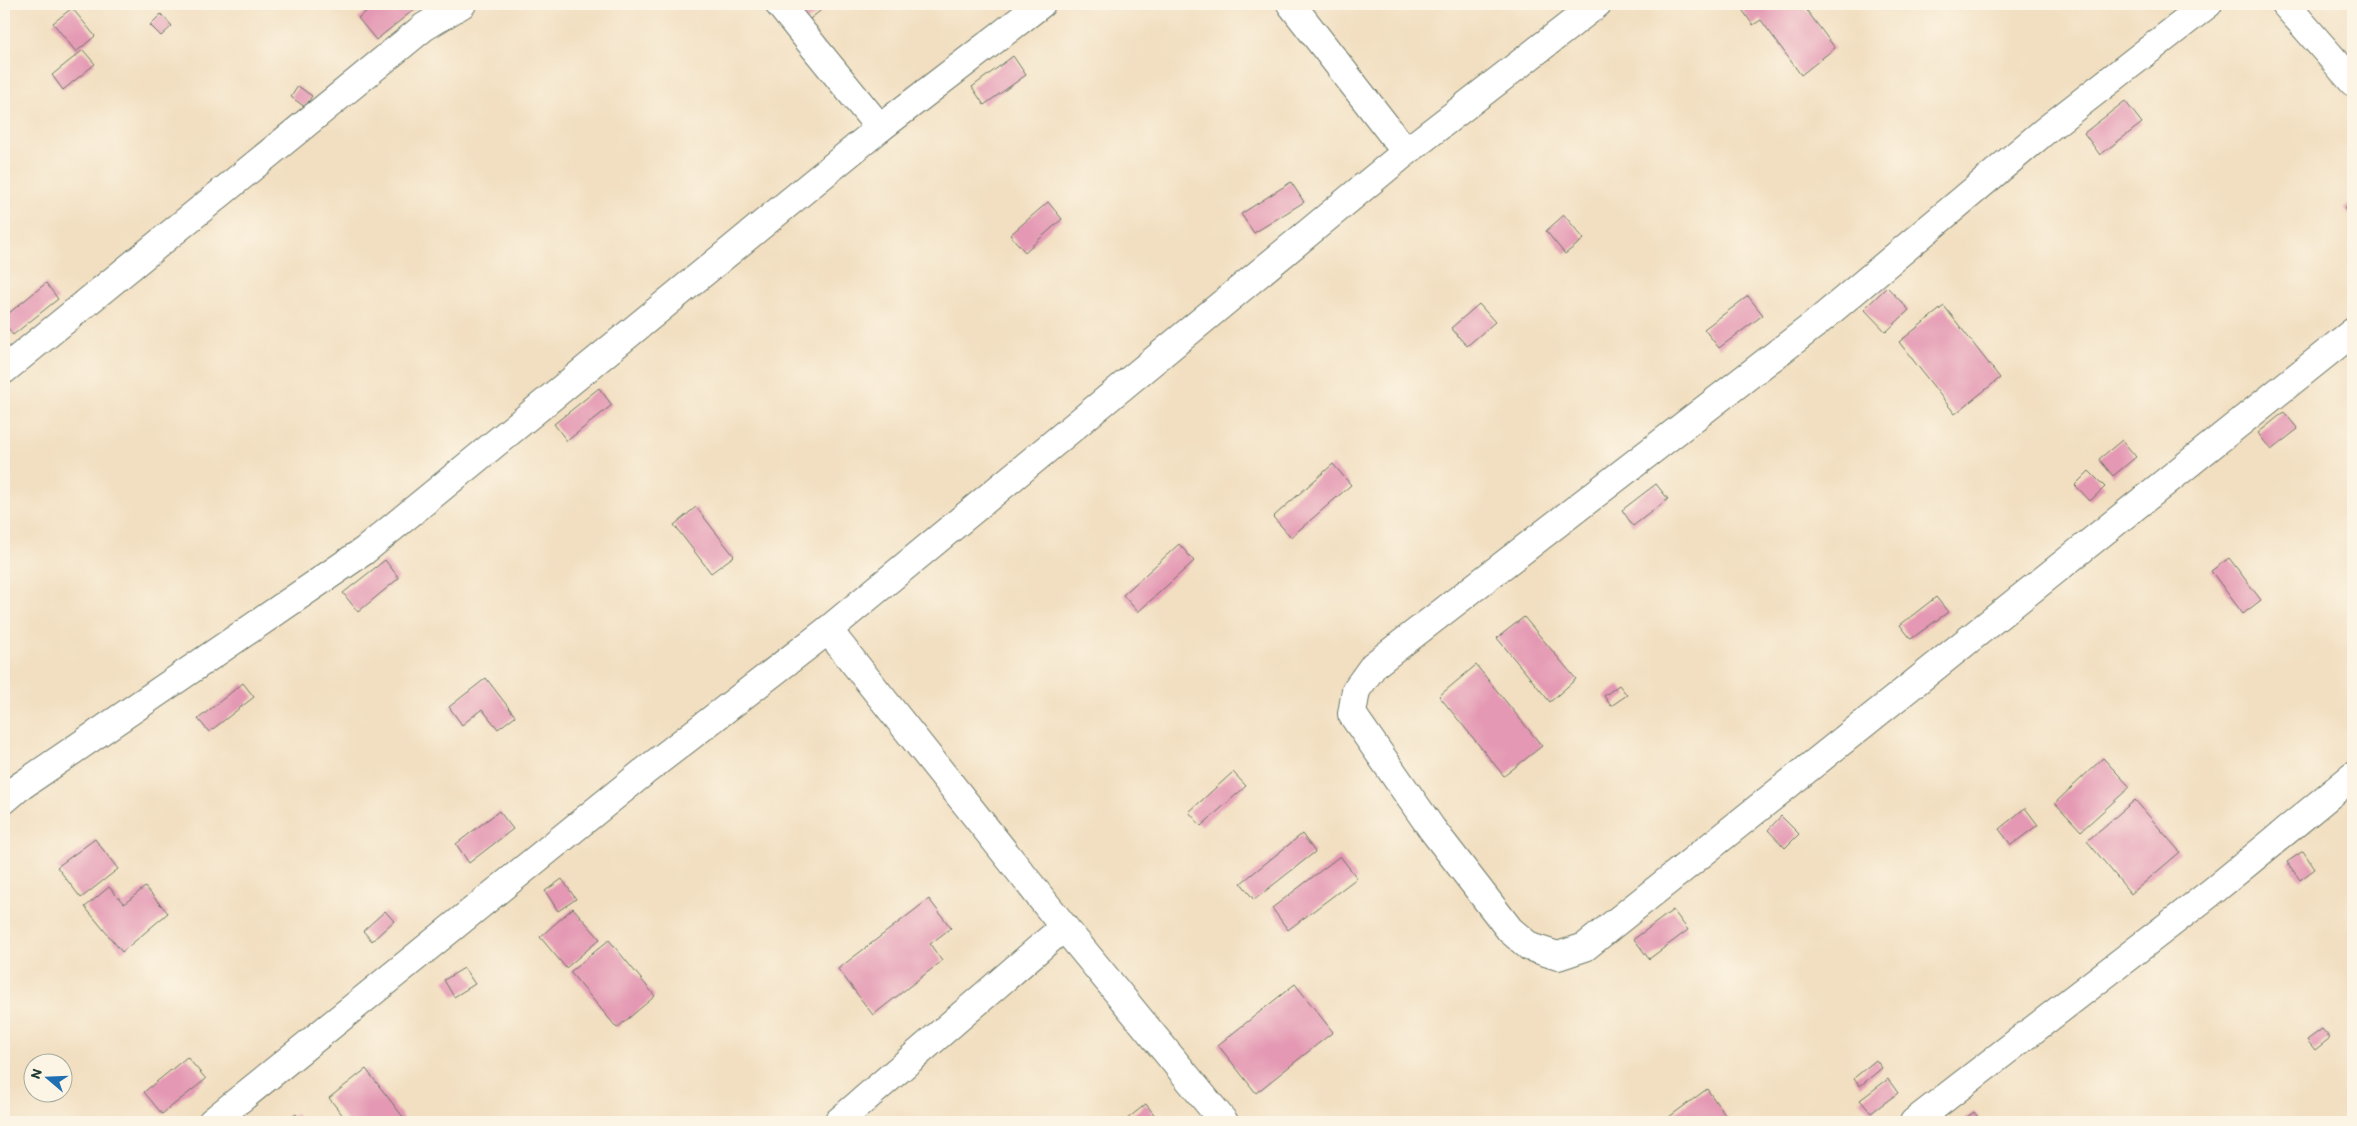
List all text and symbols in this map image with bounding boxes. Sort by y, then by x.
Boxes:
north arrow [22,1054,72,1104]
text: N [27,1067,46,1081]

